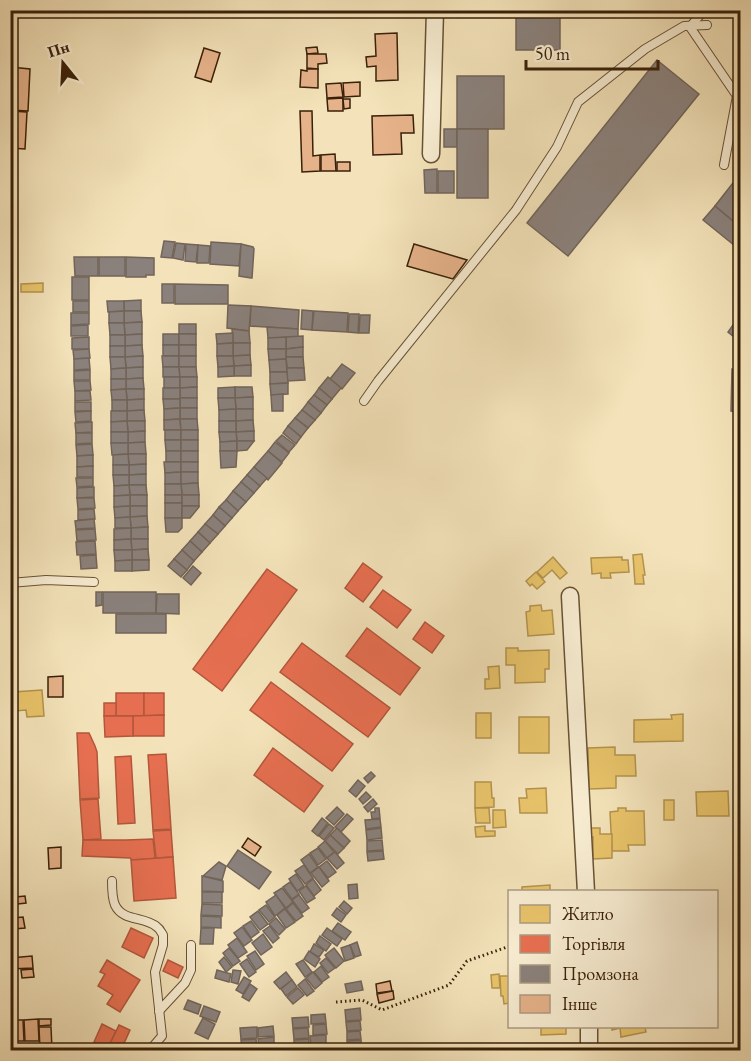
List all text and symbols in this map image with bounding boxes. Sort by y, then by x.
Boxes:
north arrow [33,33,93,93]
scale bar [526,33,658,71]
text: Пн [45,36,72,63]
text: 50 m [535,42,570,65]
legend [508,890,718,1028]
text: Житло [561,902,614,925]
text: Торгівля [562,932,625,955]
text: Промзона [562,962,639,985]
text: Інше [562,992,597,1015]

